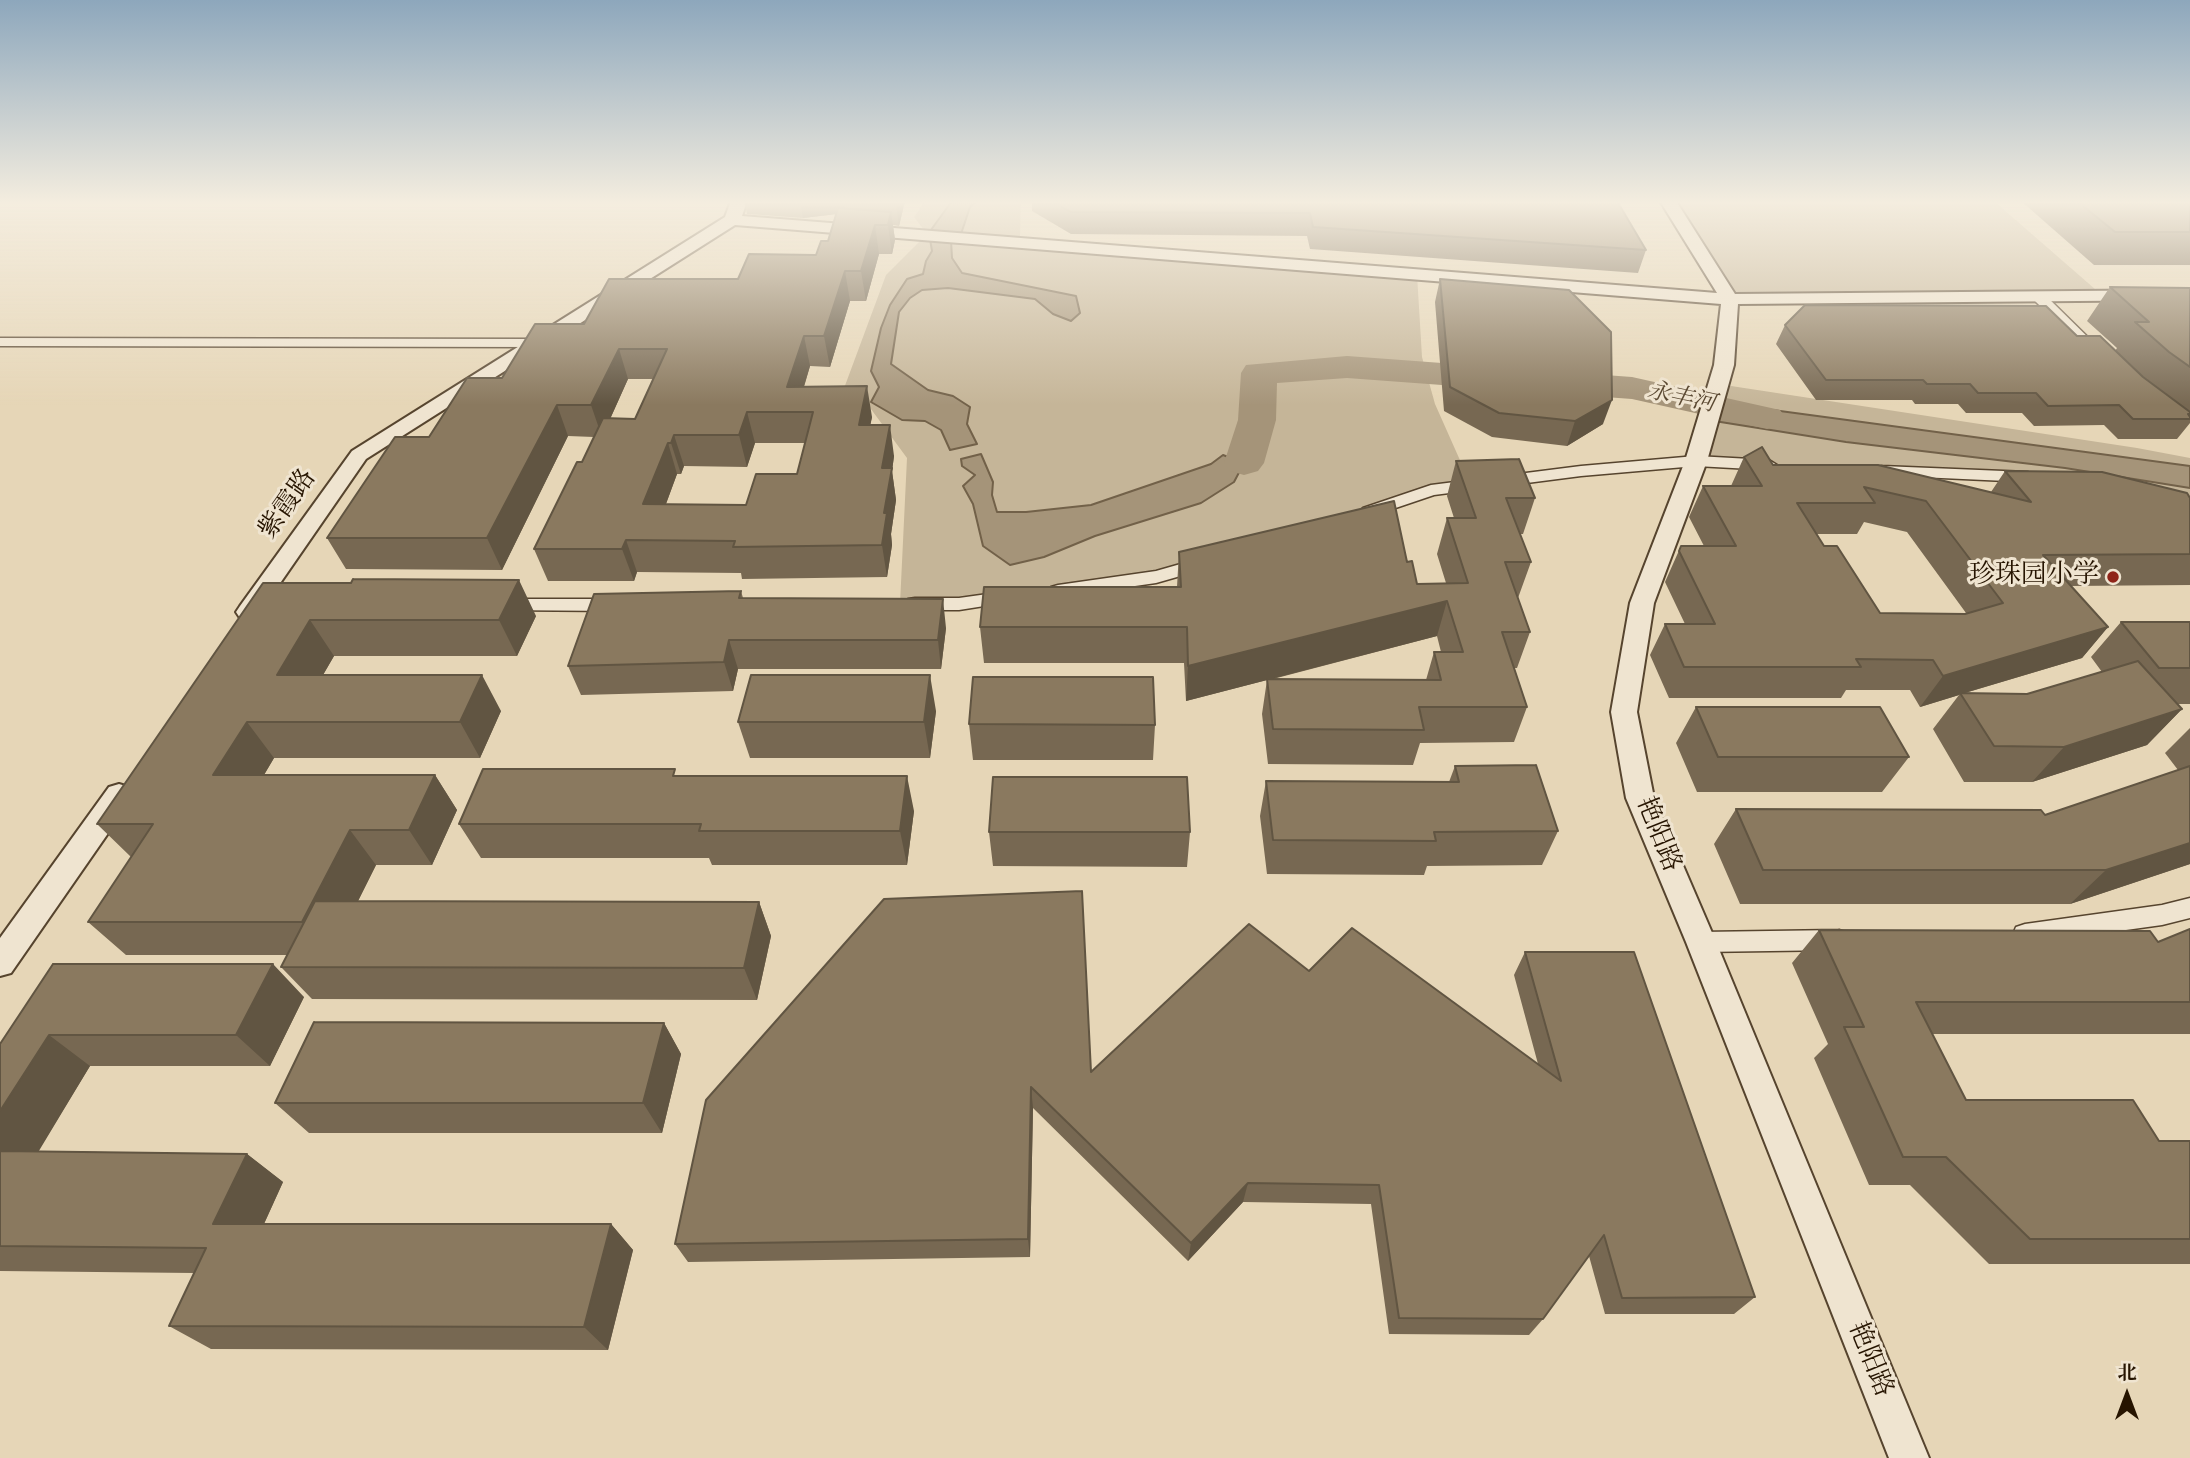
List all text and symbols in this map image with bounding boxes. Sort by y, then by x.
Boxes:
water label: 永丰河 [1644,378,1718,420]
street label: 紫霞路 [254,464,324,546]
place label: 珍珠园小学 [1969,561,2099,593]
marker: 珍珠园小学 [2105,569,2121,585]
street label: 艳阳路 [1628,793,1686,877]
street label: 艳阳路 [1840,1318,1898,1402]
north arrow [2092,1360,2162,1430]
text: 北 [2117,1362,2137,1385]

